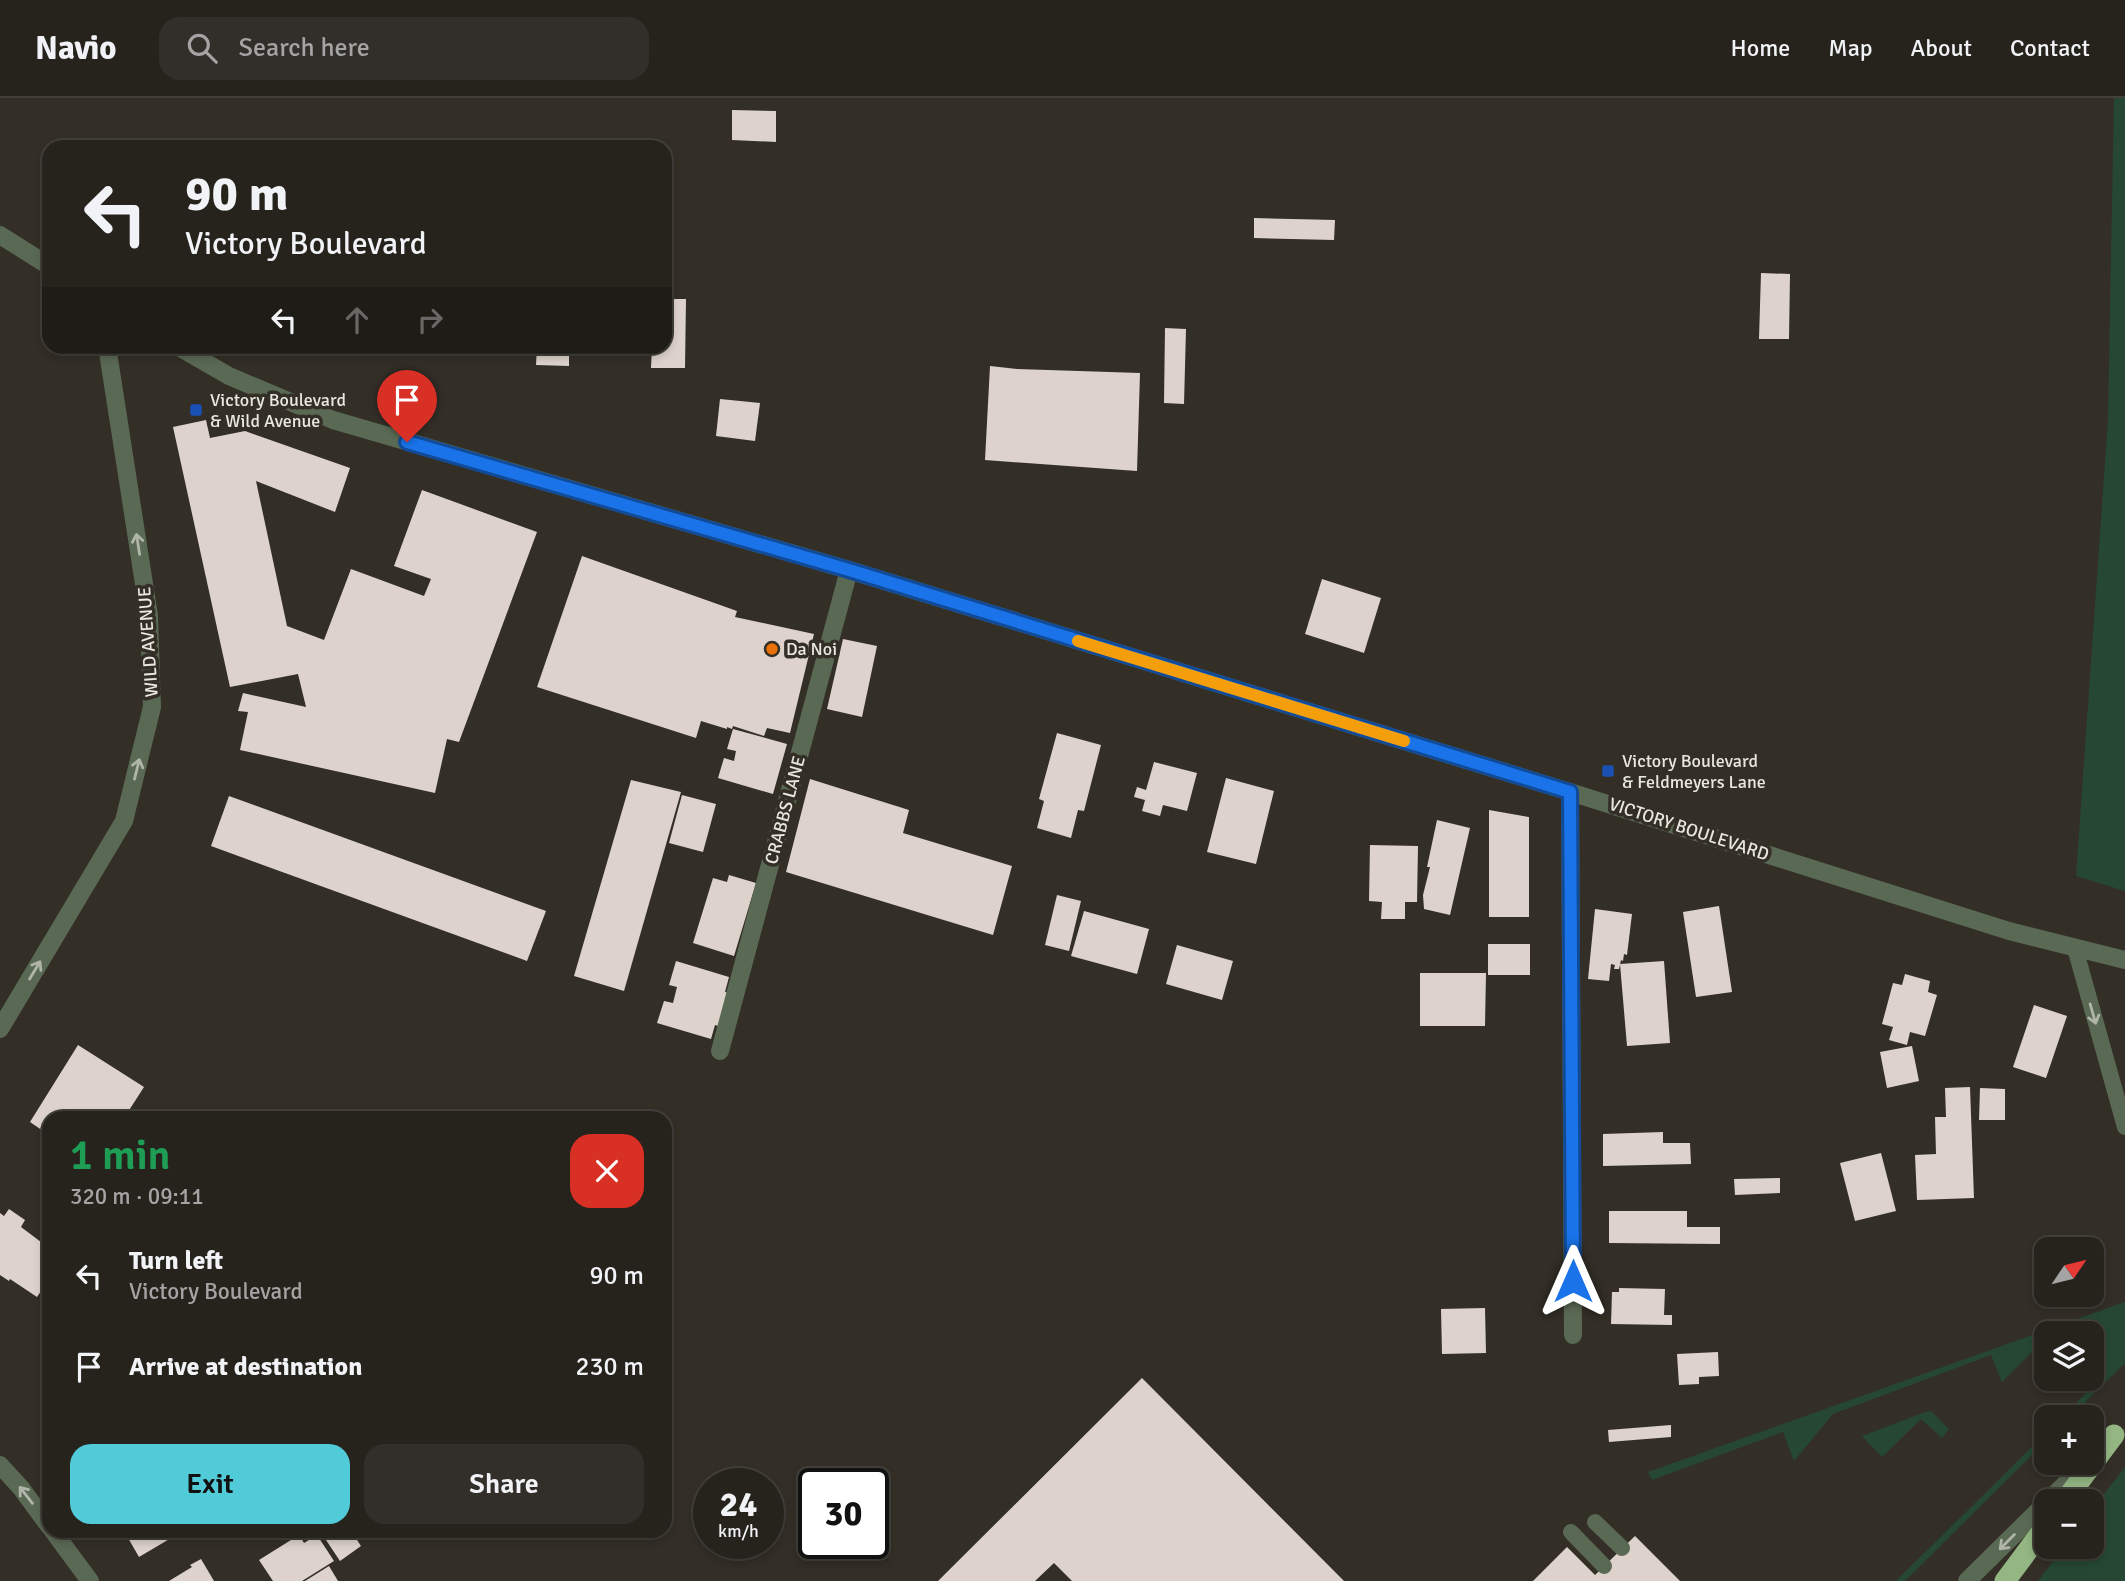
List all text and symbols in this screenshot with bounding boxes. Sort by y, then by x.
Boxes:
search box [159,17,649,80]
text: Navio [35,28,117,69]
icon: search [183,29,221,67]
text: Search here [239,32,370,64]
text: Home [1730,33,1790,63]
text: Map [1828,33,1873,63]
text: About [1911,33,1972,63]
text: Contact [2010,33,2090,63]
text: 90 m [185,164,288,224]
icon: left [70,168,161,259]
text: Victory Boulevard [185,224,427,263]
icon: left [265,301,303,339]
icon: ahead [338,301,376,339]
icon: right [411,301,449,339]
pin [377,370,437,442]
icon: arrive [388,381,426,419]
place label: Victory Boulevard & Wild Avenue [210,389,346,432]
marker: Victory Boulevard & Wild Avenue [188,402,204,418]
one-way arrow [131,533,144,556]
street label: WILD AVENUE [133,586,163,698]
place label: Da Noi [786,638,837,660]
marker: Da Noi [764,641,780,657]
place label: Victory Boulevard & Feldmeyers Lane [1622,750,1766,793]
street label: CRABBS LANE [760,754,810,866]
one-way arrow [131,758,144,781]
marker: Victory Boulevard & Feldmeyers Lane [1600,763,1616,779]
street label: VICTORY BOULEVARD [1606,793,1772,865]
one-way arrow [28,961,42,981]
one-way arrow [2087,1002,2100,1024]
text: 1 min [70,1130,171,1181]
button: close [570,1134,644,1208]
text: 320 m · 09:11 [70,1182,204,1211]
north arrow [2034,1237,2104,1307]
map controls [2034,1237,2104,1559]
position arrow [1536,1244,1610,1318]
text: Turn left [129,1245,223,1277]
icon: left [70,1257,108,1295]
text: 90 m [589,1260,644,1292]
text: Victory Boulevard [129,1277,303,1306]
button: layers [2034,1321,2104,1391]
icon: arrive [70,1348,108,1386]
text: Arrive at destination [129,1351,362,1383]
text: 230 m [575,1351,644,1383]
button: + [2034,1405,2104,1475]
button: Exit [70,1444,350,1524]
button: Share [364,1444,644,1524]
speed limit sign: 30 [798,1468,889,1559]
text: 24 [720,1483,757,1526]
one-way arrow [18,1486,33,1505]
button: − [2034,1489,2104,1559]
text: km/h [718,1520,759,1542]
one-way arrow [1998,1533,2015,1550]

